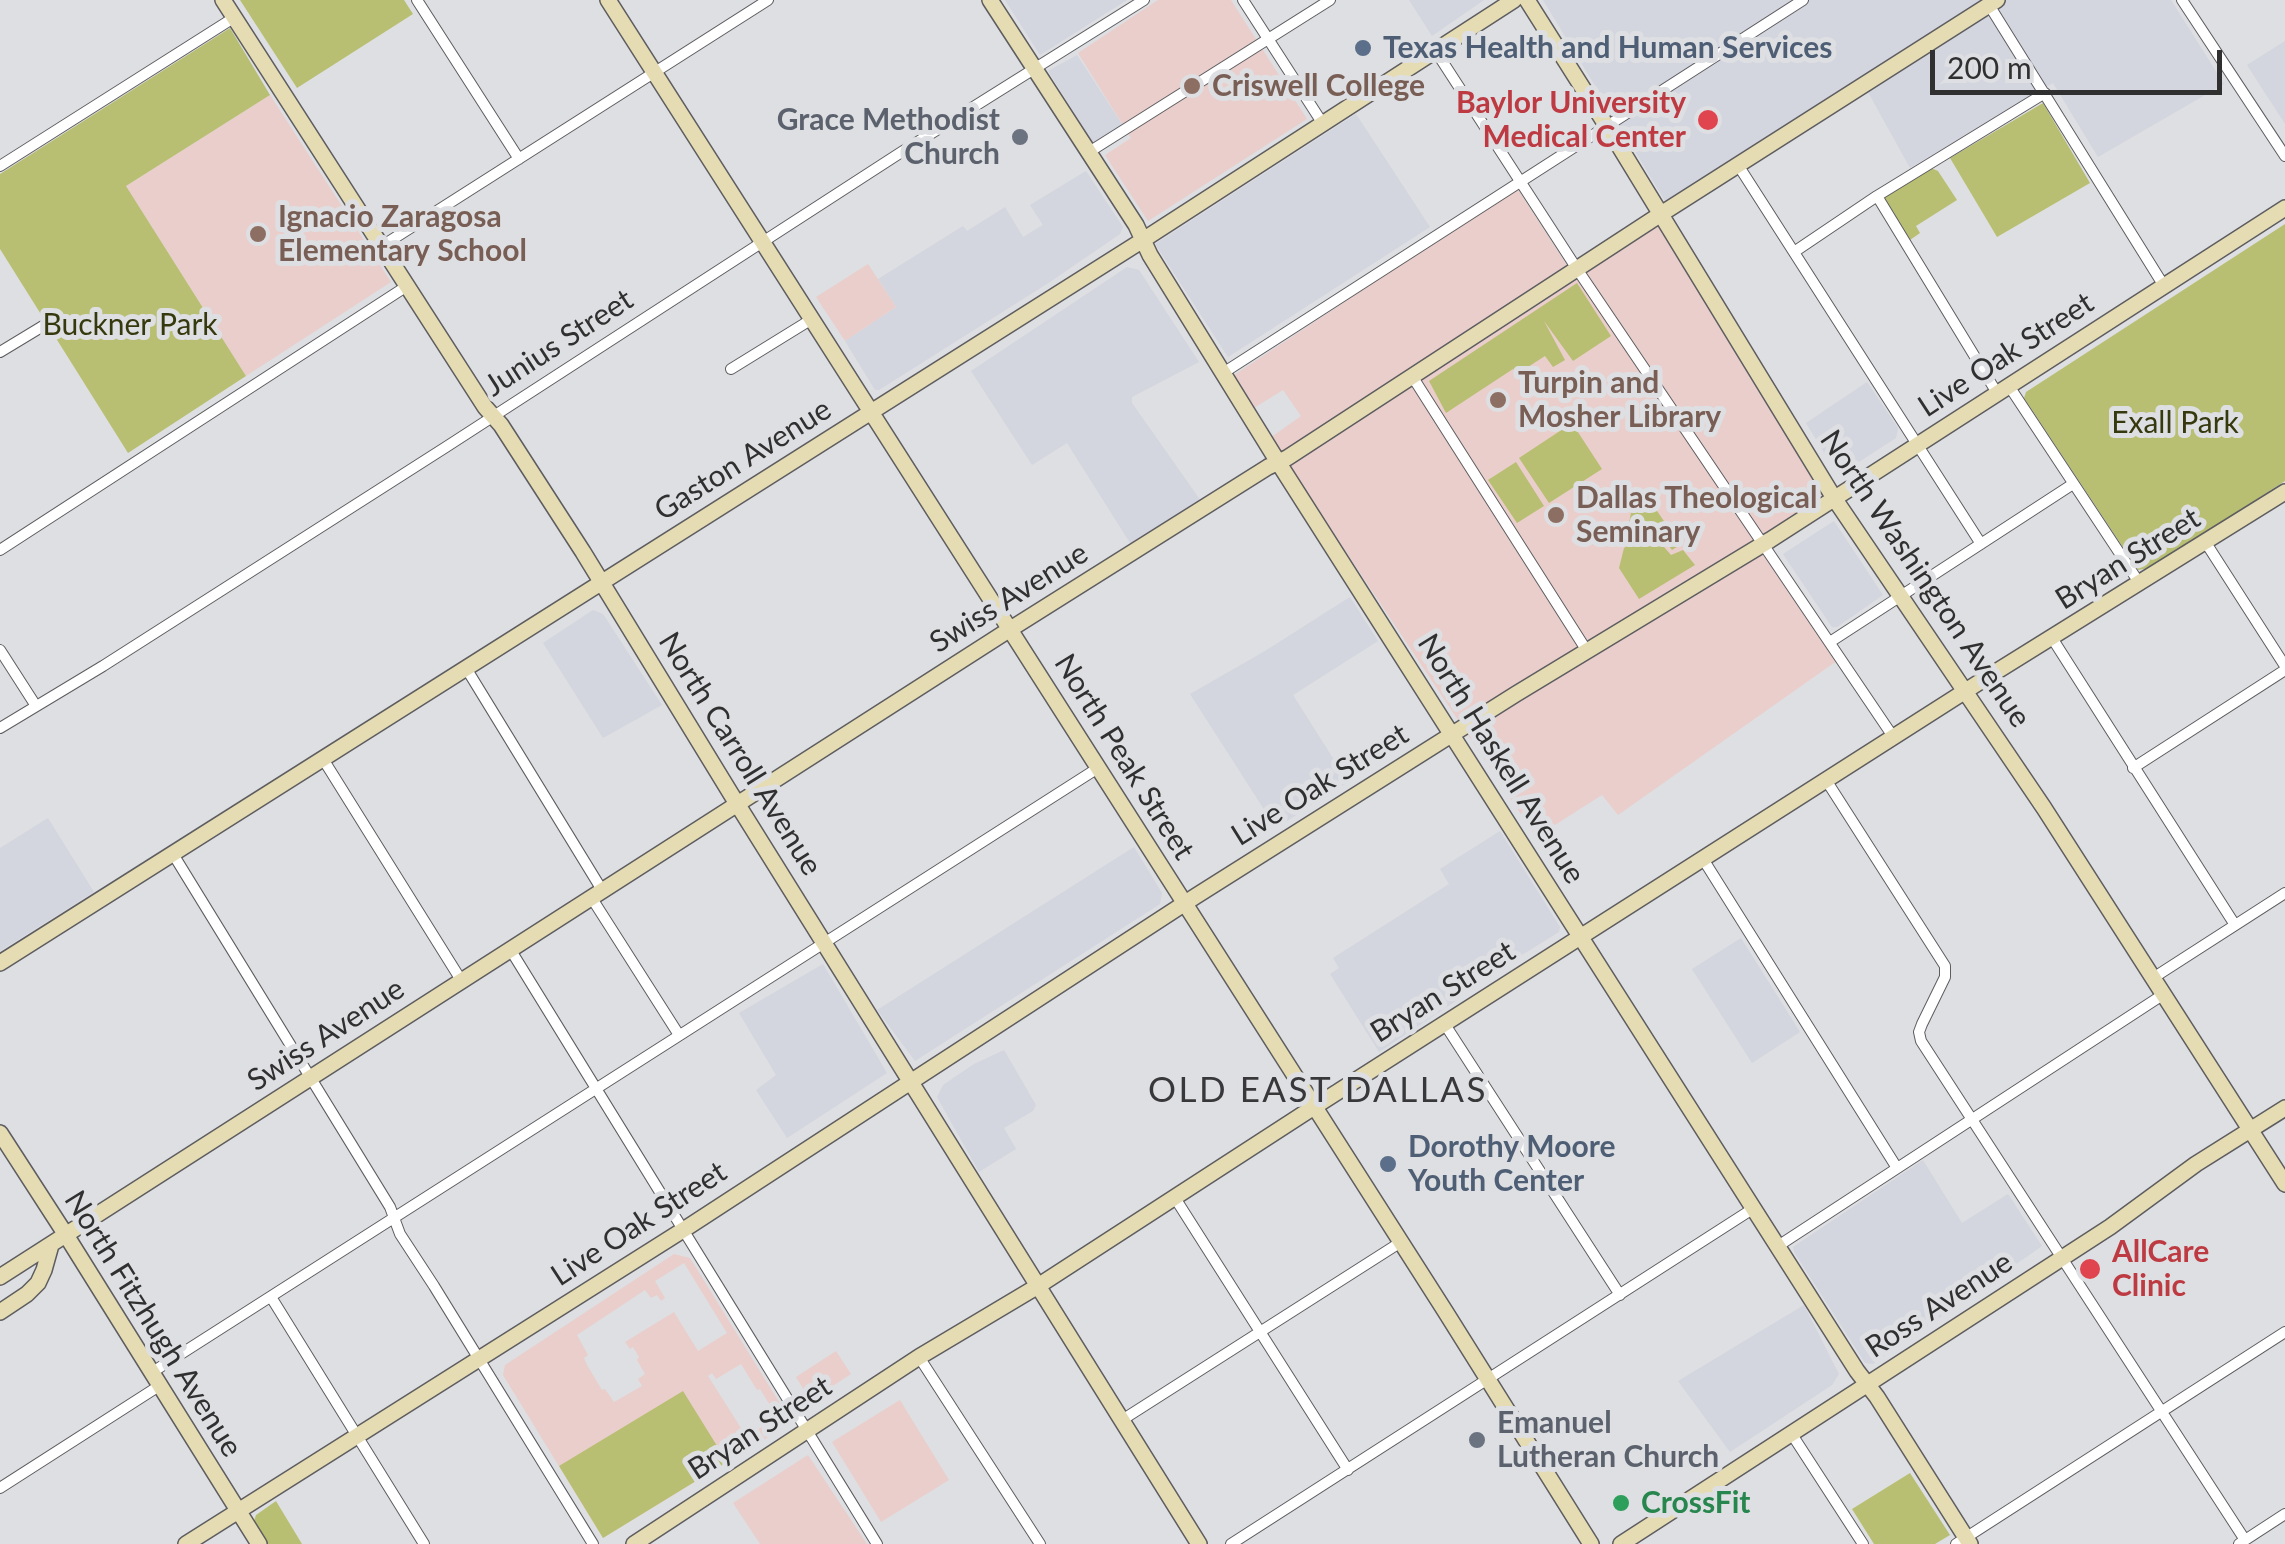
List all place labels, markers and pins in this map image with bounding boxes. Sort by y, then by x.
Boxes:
place label: Texas Health and Human Services [1383,30,1833,66]
marker: Texas Health and Human Services [1352,37,1374,59]
place label: Criswell College [1212,68,1425,104]
marker: Criswell College [1181,75,1203,97]
place label: Baylor University Medical Center [1456,85,1686,156]
place label: Grace Methodist Church [777,102,1000,172]
marker: Baylor University Medical Center [1695,107,1721,133]
marker: Grace Methodist Church [1009,126,1031,148]
place label: Ignacio Zaragosa Elementary School [278,199,527,270]
marker: Ignacio Zaragosa Elementary School [247,223,269,245]
place label: Turpin and Mosher Library [1518,365,1721,436]
marker: Turpin and Mosher Library [1487,389,1509,411]
place label: Dallas Theological Seminary [1576,480,1817,550]
marker: Dallas Theological Seminary [1545,504,1567,526]
place label: Dorothy Moore Youth Center [1408,1129,1615,1200]
marker: Dorothy Moore Youth Center [1377,1153,1399,1175]
place label: AllCare Clinic [2112,1234,2209,1304]
marker: AllCare Clinic [2077,1256,2103,1282]
place label: Emanuel Lutheran Church [1497,1405,1719,1476]
marker: Emanuel Lutheran Church [1466,1429,1488,1451]
place label: CrossFit [1641,1485,1750,1521]
marker: CrossFit [1610,1492,1632,1514]

